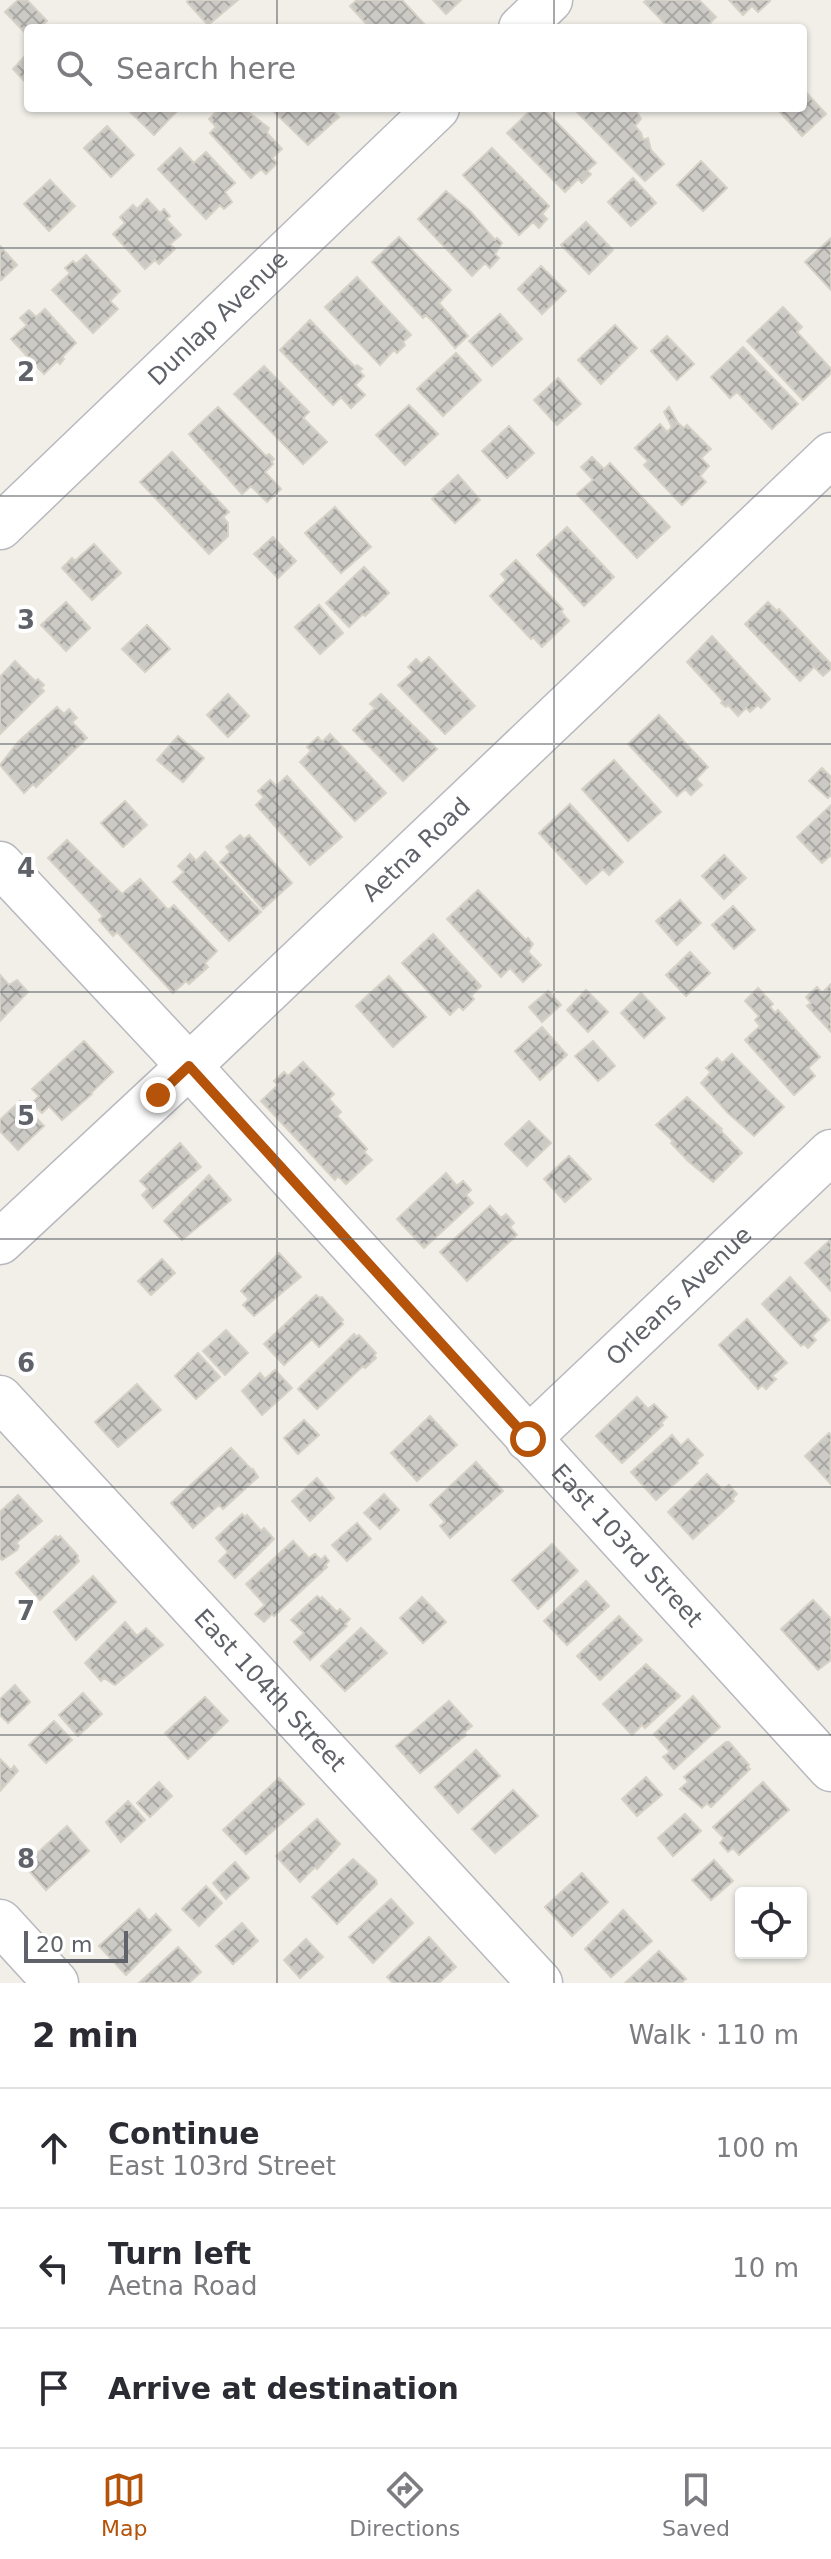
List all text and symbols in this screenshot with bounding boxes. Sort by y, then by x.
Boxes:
search box [24,24,807,112]
icon: search [52,46,96,90]
text: Search here [116,51,296,86]
street label: Dunlap Avenue [142,245,293,391]
text: 2 [17,357,35,387]
text: 3 [17,605,35,635]
street label: Aetna Road [357,792,476,907]
text: 4 [17,853,35,883]
route end [140,1077,176,1113]
text: 5 [17,1101,35,1131]
street label: Orleans Avenue [601,1221,757,1371]
text: 6 [17,1348,35,1378]
route start [510,1421,546,1457]
street label: East 103rd Street [546,1458,708,1633]
text: 7 [17,1596,35,1626]
street label: East 104th Street [188,1604,352,1777]
text: 8 [17,1844,35,1874]
map controls [735,1887,807,1959]
button: locate [735,1887,807,1959]
scale bar [24,1927,128,1963]
text: 20 m [36,1932,92,1957]
text: 2 min [32,2015,139,2055]
text: Walk · 110 m [629,2020,799,2050]
text: Continue [108,2116,260,2151]
icon: ahead [32,2126,76,2170]
text: 100 m [716,2133,799,2163]
text: East 103rd Street [108,2151,336,2181]
text: Turn left [108,2236,251,2271]
icon: left [32,2246,76,2290]
text: 10 m [732,2253,799,2283]
text: Aetna Road [108,2271,257,2301]
icon: arrive [32,2366,76,2410]
text: Arrive at destination [108,2371,459,2406]
tab: Map [101,2468,147,2541]
tab: Directions [349,2468,460,2541]
tab: Saved [662,2468,730,2541]

